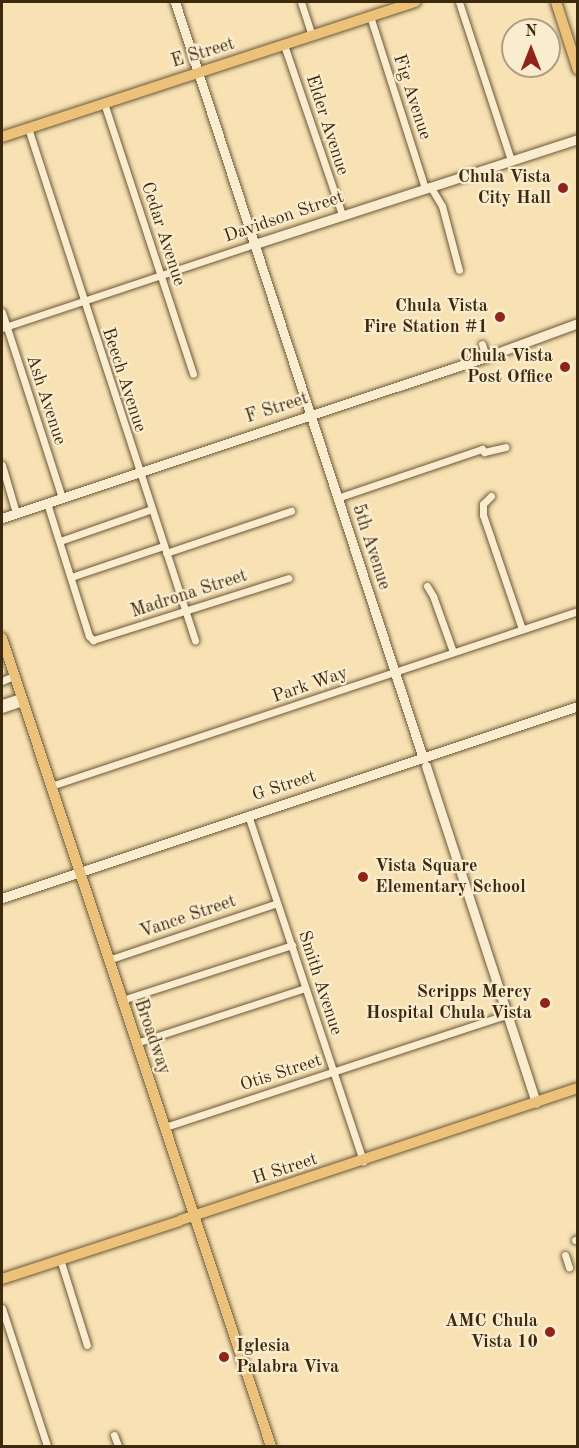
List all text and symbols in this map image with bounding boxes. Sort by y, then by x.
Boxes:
north arrow [501,18,561,78]
text: N [525,24,537,40]
street label: E Street [169,33,237,73]
street label: Fig Avenue [388,51,436,143]
street label: Elder Avenue [301,72,353,178]
place label: Chula Vista City Hall [458,167,551,210]
street label: Cedar Avenue [136,179,190,289]
marker: Chula Vista City Hall [556,181,570,195]
street label: Davidson Street [221,186,347,248]
place label: Chula Vista Fire Station #1 [363,296,488,338]
marker: Chula Vista Fire Station #1 [493,310,507,324]
street label: Beech Avenue [97,325,151,435]
place label: Chula Vista Post Office [460,346,553,388]
street label: Ash Avenue [21,352,71,448]
marker: Chula Vista Post Office [558,360,572,374]
street label: F Street [243,388,311,428]
street label: 5th Avenue [347,501,395,593]
street label: Madrona Street [128,565,250,623]
street label: Park Way [270,662,350,708]
street label: G Street [249,766,319,806]
place label: Vista Square Elementary School [375,856,526,898]
marker: Vista Square Elementary School [356,870,370,884]
street label: Vance Street [137,891,239,943]
street label: Smith Avenue [293,928,347,1038]
place label: Scripps Mercy Hospital Chula Vista [366,982,532,1024]
marker: Scripps Mercy Hospital Chula Vista [536,994,554,1012]
street label: Broadway [129,996,175,1078]
street label: Otis Street [238,1050,324,1096]
street label: H Street [250,1148,320,1190]
place label: AMC Chula Vista 10 [445,1311,538,1354]
marker: AMC Chula Vista 10 [543,1325,557,1339]
place label: Iglesia Palabra Viva [236,1336,339,1378]
marker: Iglesia Palabra Viva [217,1350,231,1364]

